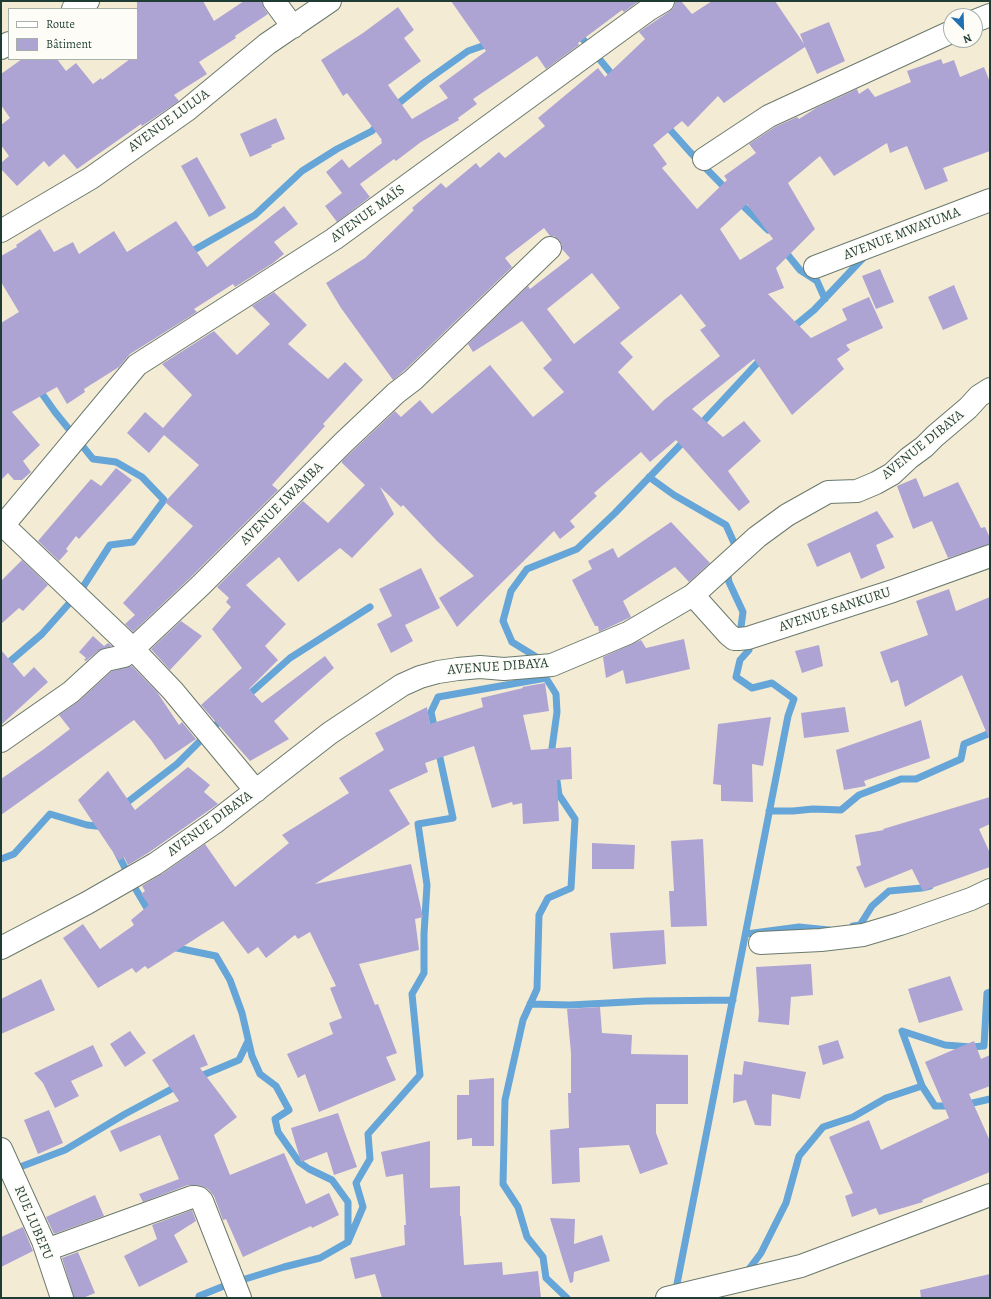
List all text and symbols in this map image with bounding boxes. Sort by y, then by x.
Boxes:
legend [8,8,138,60]
north arrow [943,8,983,48]
text: Route [46,16,75,32]
text: N [961,30,974,47]
text: Bâtiment [46,36,92,52]
street label: AVENUE LULUA [125,86,213,156]
street label: AVENUE MAÏS [328,181,408,247]
street label: AVENUE MWAYUMA [841,204,963,264]
street label: AVENUE DIBAYA [878,407,968,483]
street label: AVENUE LWAMBA [237,459,327,549]
street label: AVENUE SANKURU [777,584,893,636]
street label: AVENUE DIBAYA [447,655,549,679]
street label: AVENUE DIBAYA [164,788,256,860]
street label: RUE LUBEFU [10,1183,56,1263]

